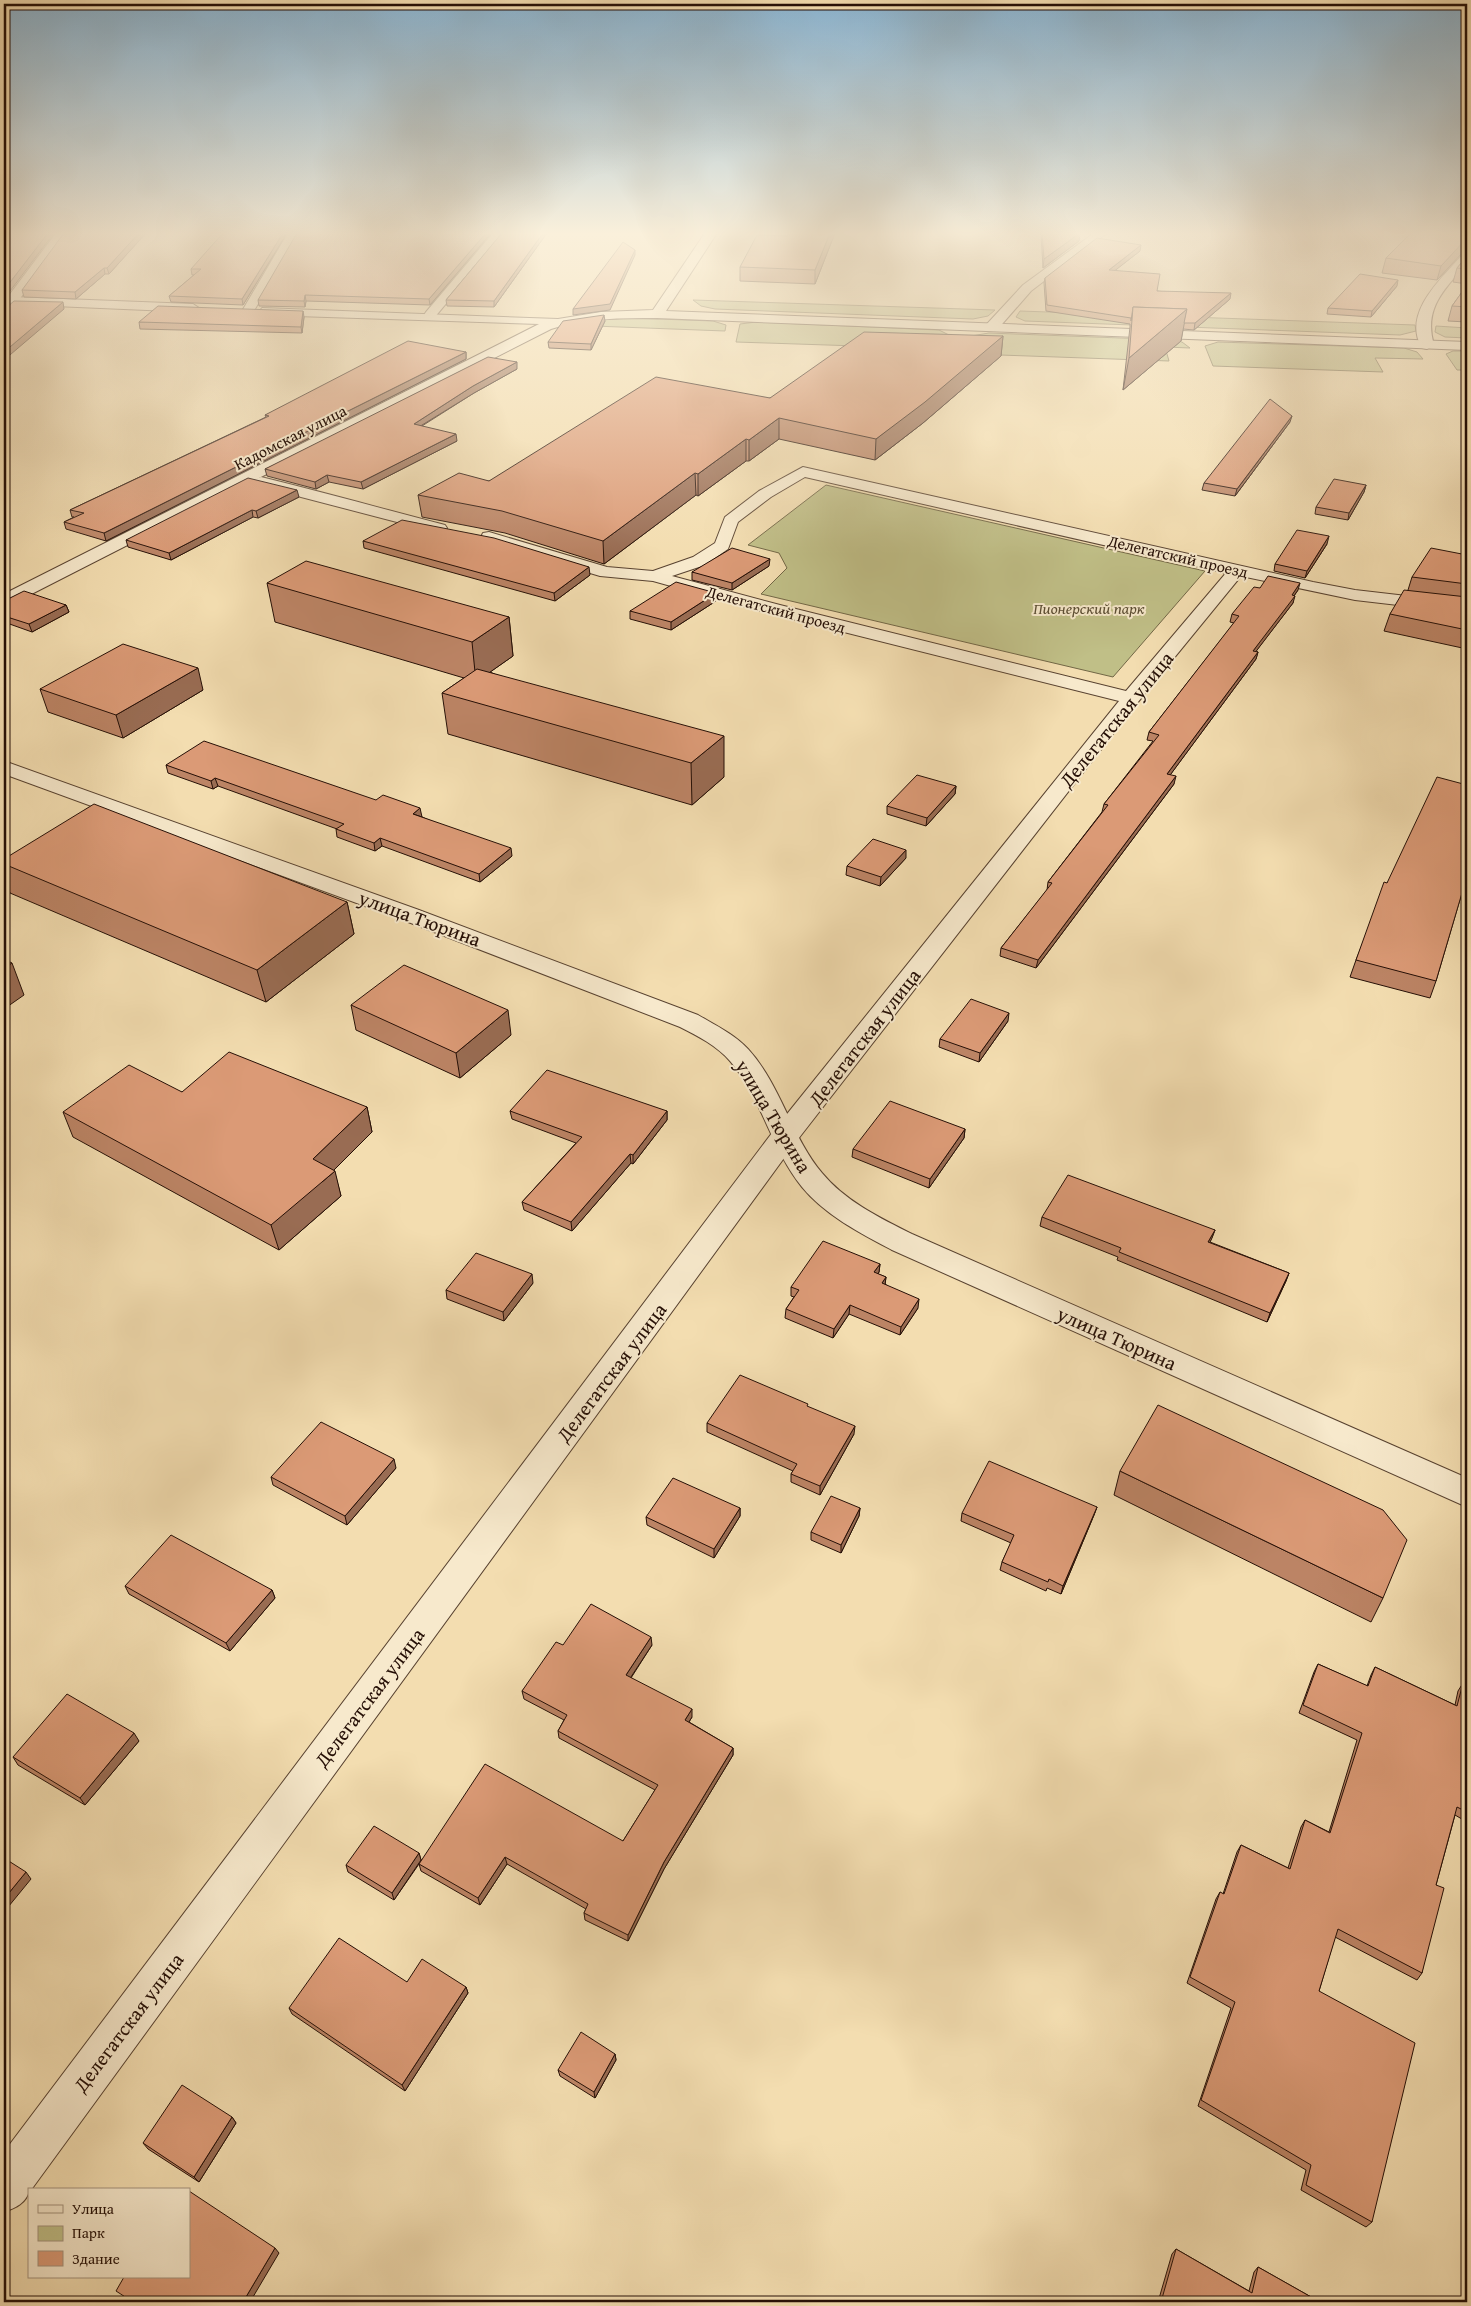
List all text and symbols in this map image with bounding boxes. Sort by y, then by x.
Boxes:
street label: Кадомская улица [229,398,351,476]
street label: Делегатский проезд [1105,528,1251,584]
street label: Делегатский проезд [703,579,849,639]
park label: Пионерский парк [1033,596,1145,620]
street label: Делегатская улица [1051,644,1180,794]
street label: улица Тюрина [354,882,485,954]
street label: Делегатская улица [800,962,927,1113]
street label: улица Тюрина [728,1053,820,1179]
street label: Делегатская улица [548,1296,673,1448]
street label: улица Тюрина [1052,1298,1182,1377]
street label: Делегатская улица [306,1621,431,1773]
street label: Делегатская улица [65,1946,190,2098]
legend [28,2188,190,2278]
text: Улица [72,2198,115,2219]
text: Парк [72,2222,105,2243]
text: Здание [72,2248,120,2269]

